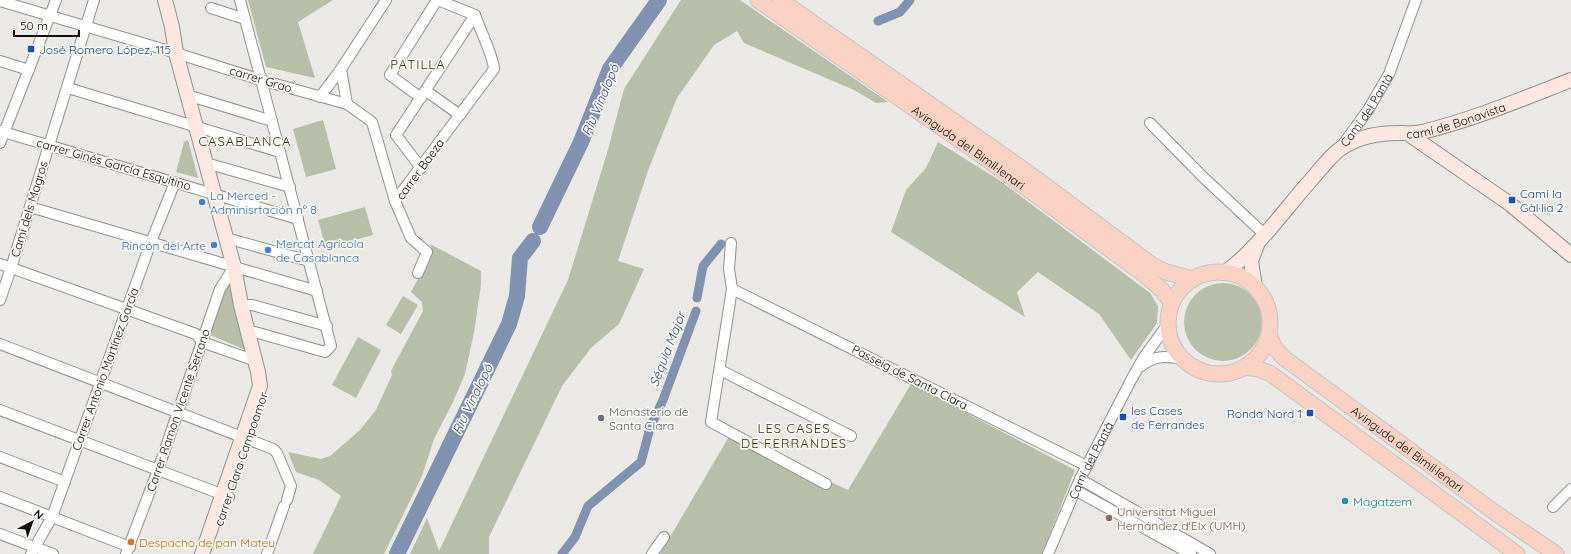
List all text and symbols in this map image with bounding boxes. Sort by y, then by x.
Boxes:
scale bar [14,12,79,38]
text: 50 m [20,18,48,33]
place label: José Romero López, 115 [39,42,171,57]
marker: José Romero López, 115 [26,44,36,54]
district label: PATILLA [390,56,446,72]
water label: Riu Vinalopó [578,61,623,138]
street label: carrer Grao [228,62,294,96]
street label: Camí del Pantà [1336,70,1395,149]
street label: camí de Bonavista [1406,99,1507,141]
street label: Avinguda del Bimil·lenari [909,102,1028,192]
district label: CASABLANCA [199,133,291,149]
street label: carrer Ginés García Esquitino [35,135,193,193]
street label: carrer Baeza [393,135,447,203]
street label: Camí dels Magros [7,159,51,259]
place label: Camí la Gàl·lia 2 [1520,186,1564,215]
place label: La Merced - Adminisrtación nº 8 [210,188,317,217]
marker: Camí la Gàl·lia 2 [1507,195,1517,205]
marker: La Merced - Adminisrtación nº 8 [197,197,207,207]
place label: Mercat Agrícola de Casablanca [276,236,364,265]
place label: Rincón del Arte [122,238,206,253]
marker: Rincón del Arte [209,240,219,250]
marker: Mercat Agrícola de Casablanca [263,245,273,255]
street label: Carrer Antonio Martínez García [69,286,141,452]
water label: Séquia Major [645,307,689,389]
street label: Carrer Ramon Vicente Serrano [143,327,213,493]
street label: Passeig de Santa Clara [849,341,971,413]
water label: Riu Vinalopó [448,360,496,437]
street label: carrer Clara Campoamor [211,390,271,528]
street label: Avinguda del Bimil·lenari [1349,402,1467,495]
place label: les Cases de Ferrandes [1131,403,1205,432]
place label: Monasterio de Santa Clara [609,404,689,433]
place label: Ronda Nord 1 [1227,406,1302,421]
marker: Ronda Nord 1 [1305,408,1315,418]
marker: les Cases de Ferrandes [1118,412,1128,422]
marker: Monasterio de Santa Clara [596,413,606,423]
street label: Camí del Pantà [1065,419,1116,501]
district label: LES CASES DE FERRANDES [741,420,847,451]
place label: Magatzem [1353,494,1412,509]
marker: Magatzem [1340,496,1350,506]
north arrow [12,502,52,542]
place label: Universitat Miguel Hernández d'Elx (UMH) [1117,504,1246,533]
text: N [31,507,46,522]
marker: Universitat Miguel Hernández d'Elx (UMH) [1104,513,1114,523]
place label: Despacho de pan Mateu [139,535,275,550]
marker: Despacho de pan Mateu [126,537,136,547]

